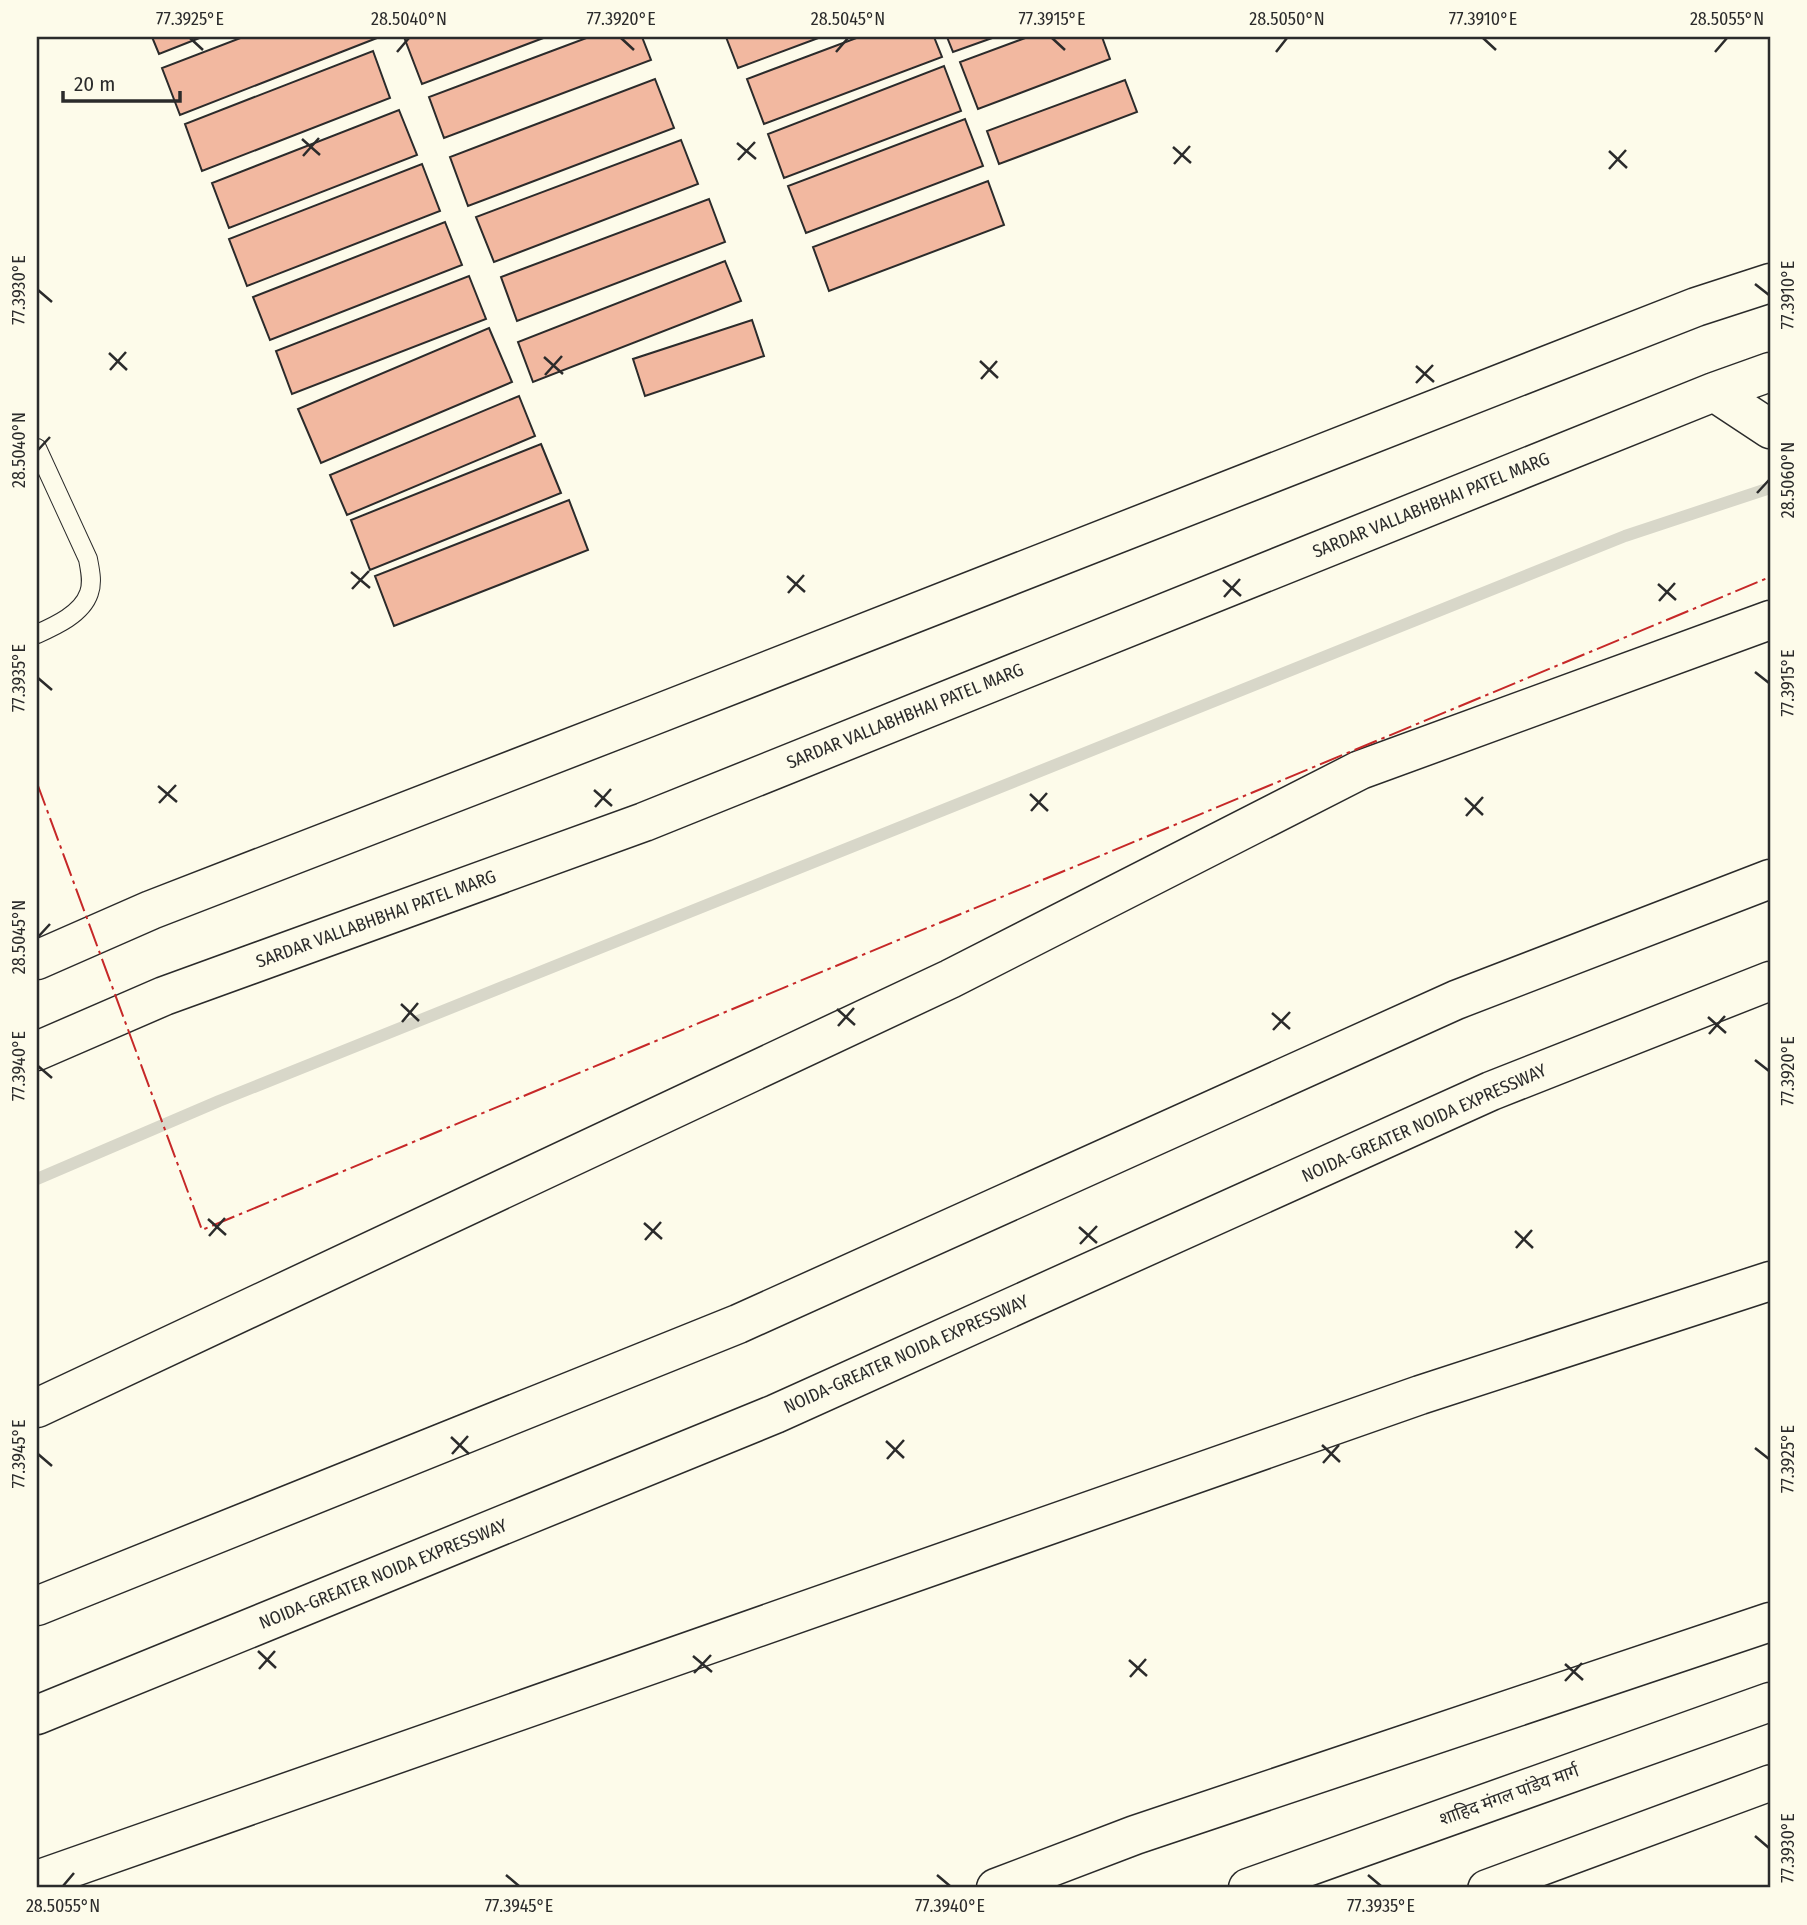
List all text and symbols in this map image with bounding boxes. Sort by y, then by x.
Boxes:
text: 77.3925°E [156,8,224,30]
text: 28.5040°N [371,8,447,30]
text: 77.3920°E [586,8,656,30]
text: 28.5045°N [811,8,885,30]
text: 77.3915°E [1019,8,1085,30]
text: 28.5050°N [1249,8,1325,30]
text: 77.3910°E [1449,8,1517,30]
text: 28.5055°N [1690,8,1764,30]
scale bar [63,60,180,104]
text: 20 m [74,71,115,97]
text: 77.3930°E [8,255,30,325]
text: 77.3910°E [1777,261,1799,329]
text: 28.5040°N [8,412,30,488]
text: 28.5060°N [1777,442,1799,518]
street label: SARDAR VALLABHBHAI PATEL MARG [1309,447,1553,563]
text: 77.3935°E [8,644,30,712]
text: 77.3915°E [1777,650,1799,716]
street label: SARDAR VALLABHBHAI PATEL MARG [783,658,1027,774]
street label: SARDAR VALLABHBHAI PATEL MARG [253,865,499,973]
text: 28.5045°N [8,900,30,974]
text: 77.3940°E [8,1031,30,1101]
text: 77.3920°E [1777,1036,1799,1106]
street label: NOIDA-GREATER NOIDA EXPRESSWAY [1298,1059,1550,1187]
street label: NOIDA-GREATER NOIDA EXPRESSWAY [780,1290,1032,1418]
text: 77.3945°E [8,1420,30,1488]
text: 77.3925°E [1777,1425,1799,1493]
street label: NOIDA-GREATER NOIDA EXPRESSWAY [256,1514,510,1634]
street label: शाहिद मंगल पांडेय मार्ग [1436,1759,1583,1830]
text: 77.3930°E [1777,1813,1799,1883]
text: 28.5055°N [26,1895,100,1917]
text: 77.3945°E [485,1895,553,1917]
text: 77.3940°E [915,1895,985,1917]
text: 77.3935°E [1347,1895,1415,1917]

